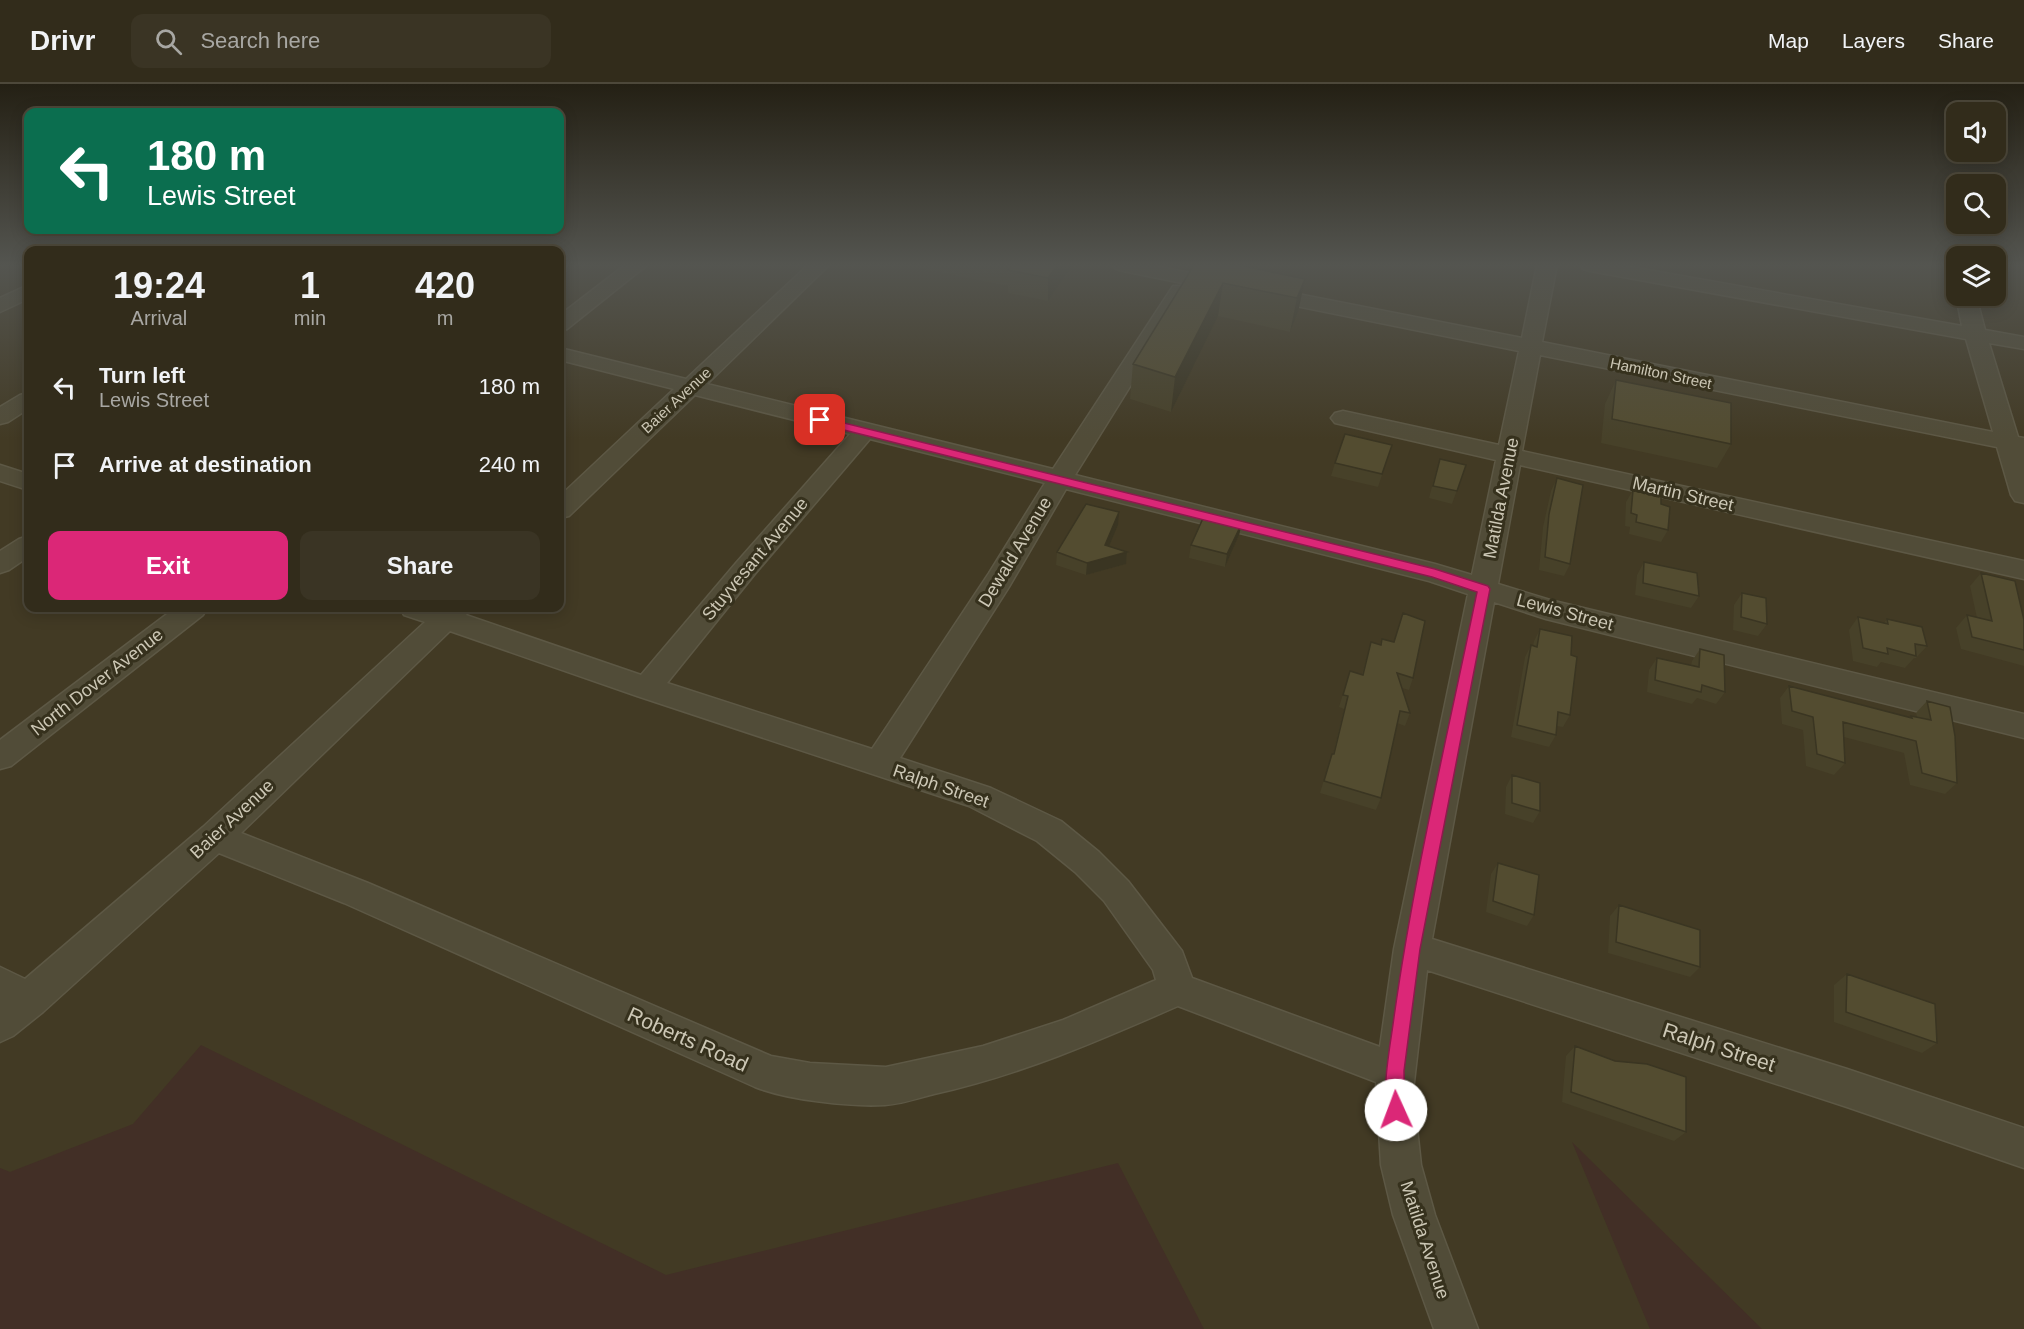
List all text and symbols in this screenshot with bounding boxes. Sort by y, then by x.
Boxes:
search box [131,14,551,68]
text: Drivr [30,25,95,56]
icon: search [152,25,185,58]
text: Search here [200,28,320,53]
text: Map [1768,29,1809,52]
text: Layers [1842,29,1905,52]
text: Share [1938,29,1994,52]
map controls [1946,102,2006,306]
button: sound [1946,102,2006,162]
icon: left [48,132,126,210]
text: 180 m [147,132,266,179]
button: search [1946,174,2006,234]
text: Lewis Street [147,181,296,211]
button: layers [1946,246,2006,306]
text: 19:24 [113,265,205,306]
text: 1 [300,265,320,306]
text: 420 [415,265,475,306]
text: Arrival [131,307,187,329]
text: min [294,307,326,329]
text: m [437,307,453,329]
street label: Hamilton Street [1609,354,1714,392]
text: Turn left [99,363,185,388]
street label: Baier Avenue [638,363,714,437]
icon: left [48,371,81,404]
text: 180 m [479,374,540,399]
text: Lewis Street [99,389,209,411]
pin [794,394,845,445]
icon: arrive [803,403,836,436]
street label: Matilda Avenue [1479,436,1523,560]
icon: arrive [48,449,81,482]
text: Arrive at destination [99,452,312,477]
text: 240 m [479,452,540,477]
street label: Martin Street [1631,473,1735,515]
street label: Dewald Avenue [974,493,1056,611]
street label: Stuyvesant Avenue [698,494,812,624]
button: Exit [48,531,288,600]
button: Share [300,531,540,600]
street label: Lewis Street [1515,590,1615,634]
street label: North Dover Avenue [27,624,167,740]
street label: Ralph Street [890,760,992,812]
street label: Baier Avenue [186,775,278,863]
street label: Roberts Road [624,1002,752,1076]
street label: Ralph Street [1660,1018,1778,1076]
position arrow [1364,1078,1428,1142]
street label: Matilda Avenue [1397,1179,1453,1301]

